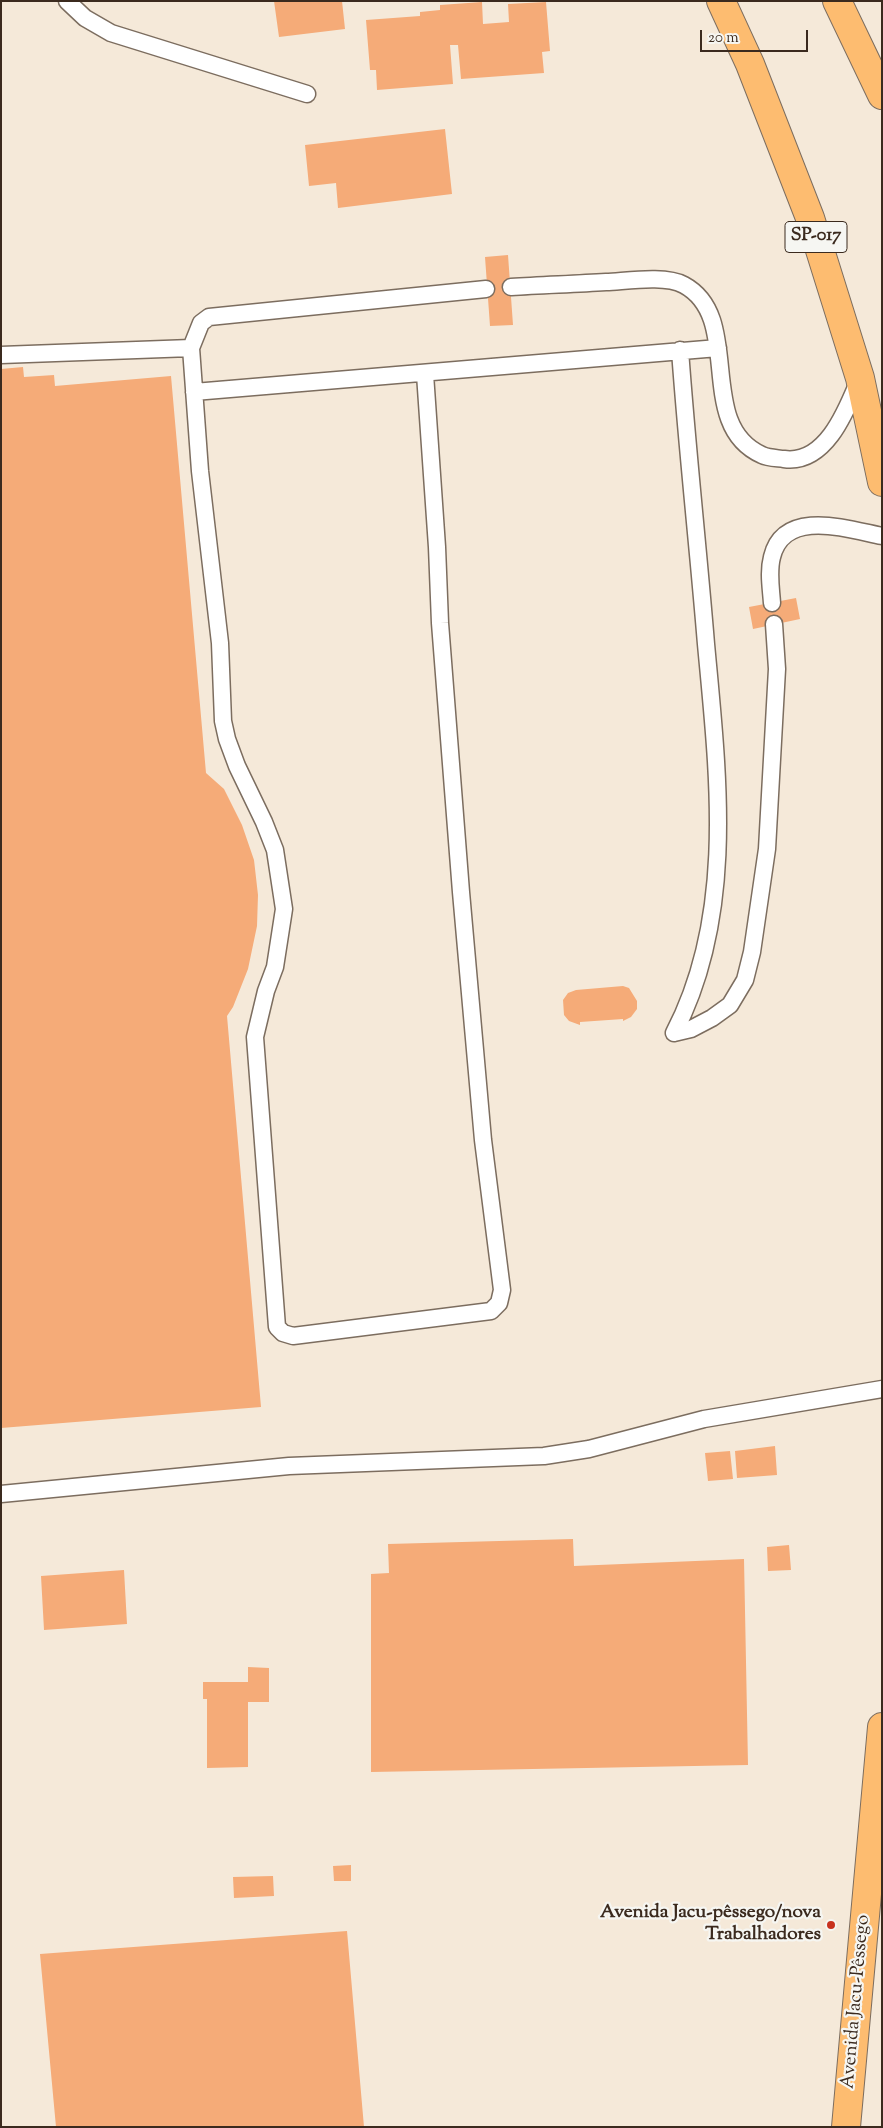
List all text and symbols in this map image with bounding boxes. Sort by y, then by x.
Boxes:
scale bar [703,20,810,52]
text: 20 m [708,28,739,49]
road number: SP-017 [785,222,847,252]
place label: Avenida Jacu-pêssego/nova Trabalhadores [600,1903,821,1947]
street label: Avenida Jacu-Pêssego [838,1914,876,2090]
marker: Avenida Jacu-pêssego/nova Trabalhadores [825,1919,837,1931]

